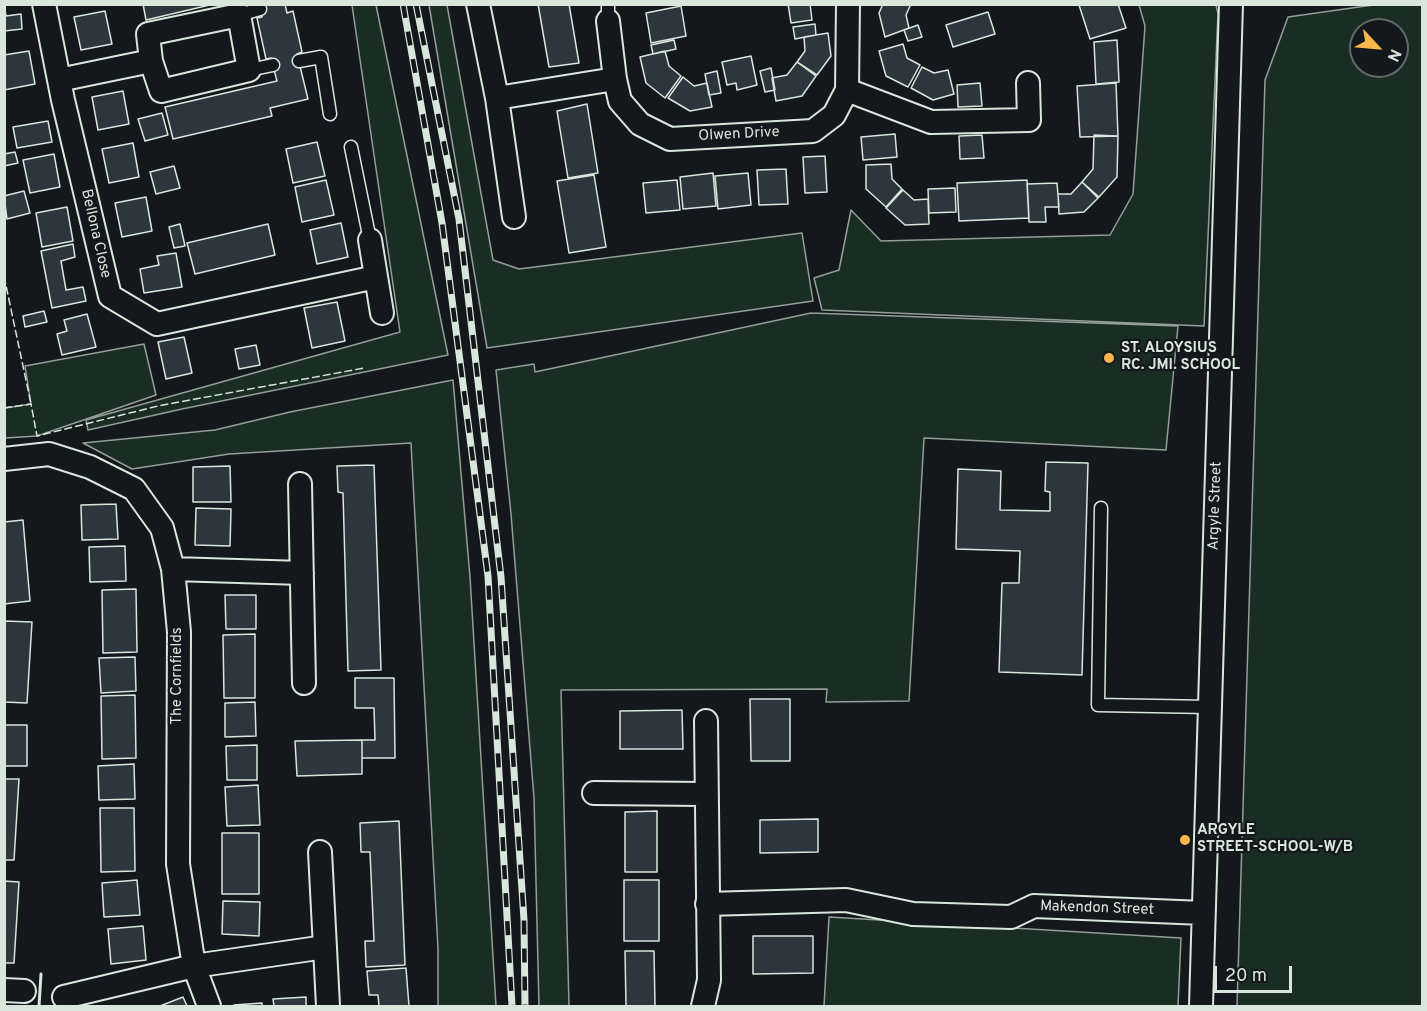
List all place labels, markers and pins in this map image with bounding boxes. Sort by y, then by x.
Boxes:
place label: ST. ALOYSIUS RC. JMI. SCHOOL [1121,340,1240,375]
marker: ST. ALOYSIUS RC. JMI. SCHOOL [1102,351,1116,365]
place label: ARGYLE STREET-SCHOOL-W/B [1197,822,1353,857]
marker: ARGYLE STREET-SCHOOL-W/B [1178,833,1192,847]

